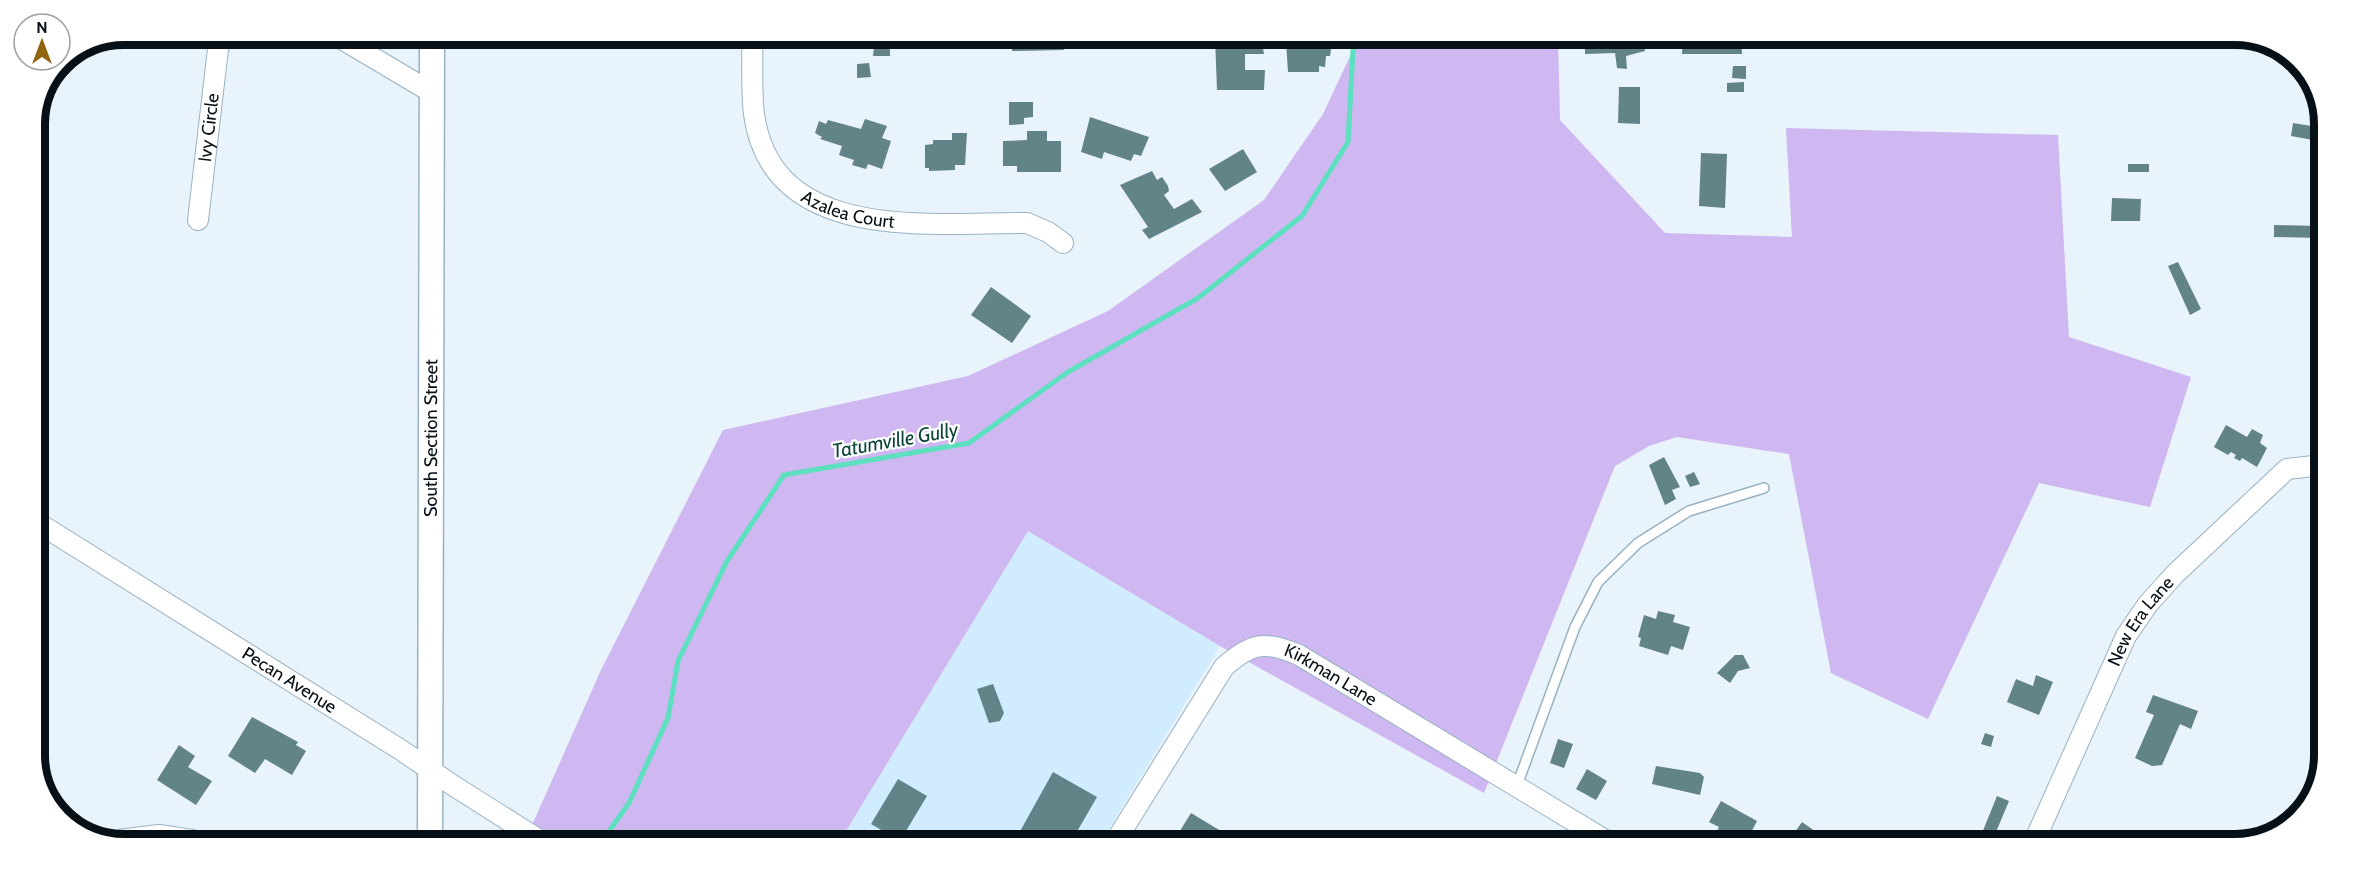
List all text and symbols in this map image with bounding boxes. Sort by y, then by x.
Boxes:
north arrow [12,12,72,72]
text: N [36,18,48,37]
street label: Ivy Circle [194,92,224,163]
street label: Azalea Court [797,186,895,233]
street label: South Section Street [420,359,442,517]
water label: Tatumville Gully [830,417,961,463]
street label: New Era Lane [2103,572,2178,669]
street label: Kirkman Lane [1281,639,1381,711]
street label: Pecan Avenue [238,642,341,718]

